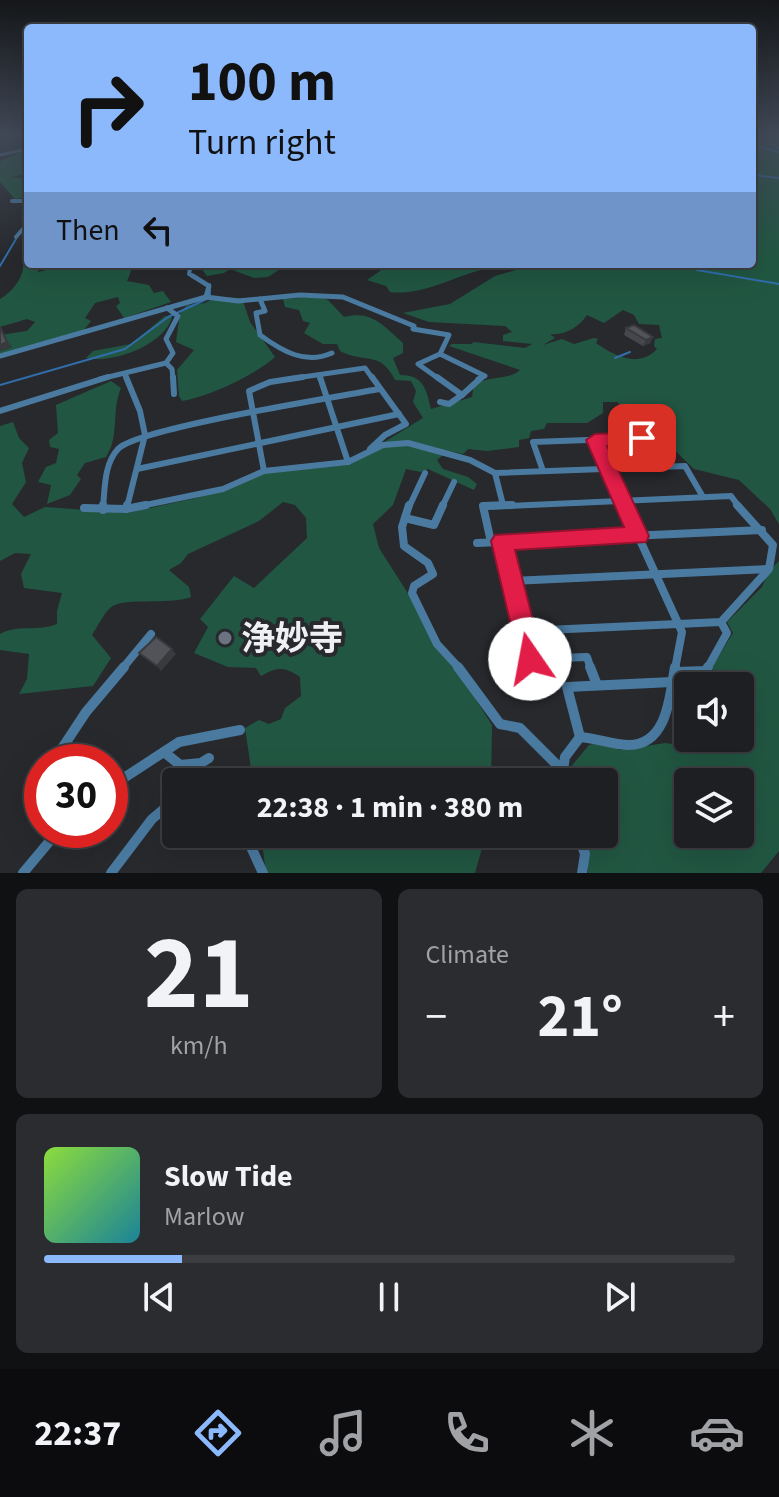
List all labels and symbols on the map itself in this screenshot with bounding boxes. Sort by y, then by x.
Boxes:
pin [608,404,676,472]
place label: 浄妙寺 [241,615,343,664]
position arrow [488,617,572,701]
marker: 浄妙寺 [216,629,234,647]
speed limit sign: 30 [24,744,128,848]

